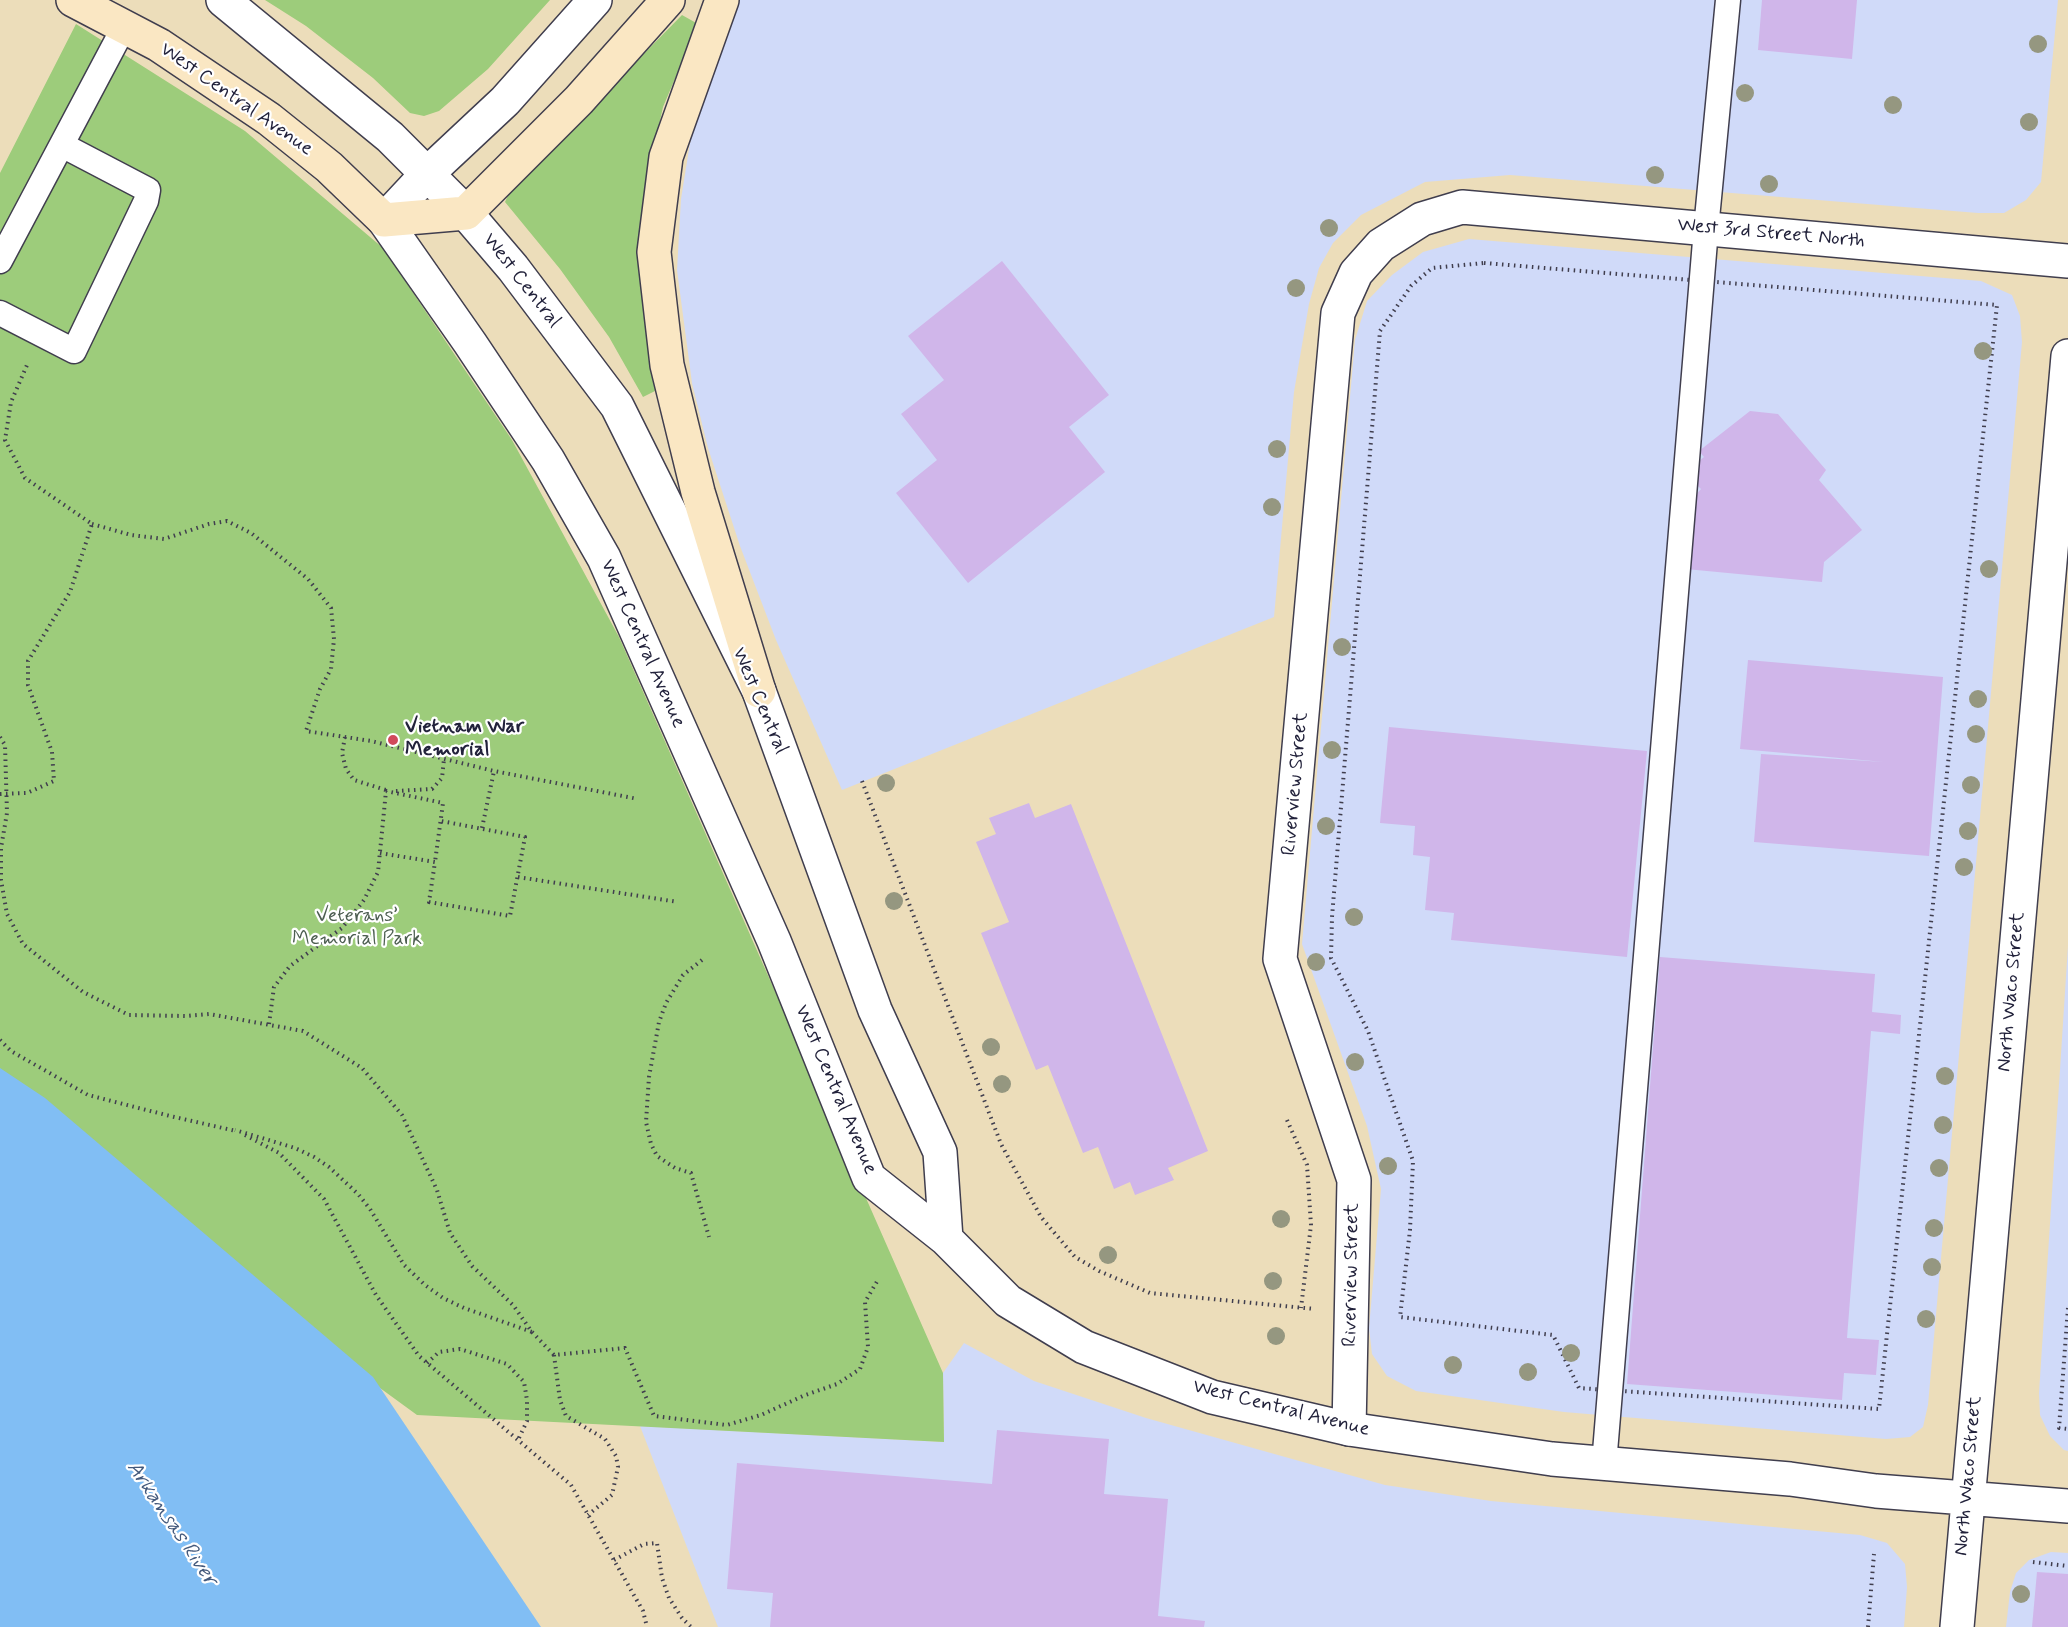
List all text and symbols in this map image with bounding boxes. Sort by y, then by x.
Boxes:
street label: West Central Avenue [155,38,317,162]
street label: West 3rd Street North [1676,214,1866,254]
street label: West Central [477,229,565,333]
street label: West Central Avenue [594,556,690,732]
street label: West Central [726,644,792,758]
street label: Riverview Street [1278,711,1314,857]
place label: Vietnam War Memorial [405,716,524,763]
marker: Vietnam War Memorial [386,733,400,747]
park label: Veterans’ Memorial Park [292,905,422,952]
street label: North Waco Street [1993,911,2031,1073]
street label: West Central Avenue [788,1002,882,1178]
street label: Riverview Street [1339,1203,1365,1347]
street label: West Central Avenue [1190,1375,1372,1443]
street label: North Waco Street [1950,1395,1988,1557]
water label: Arkansas River [120,1457,222,1591]

